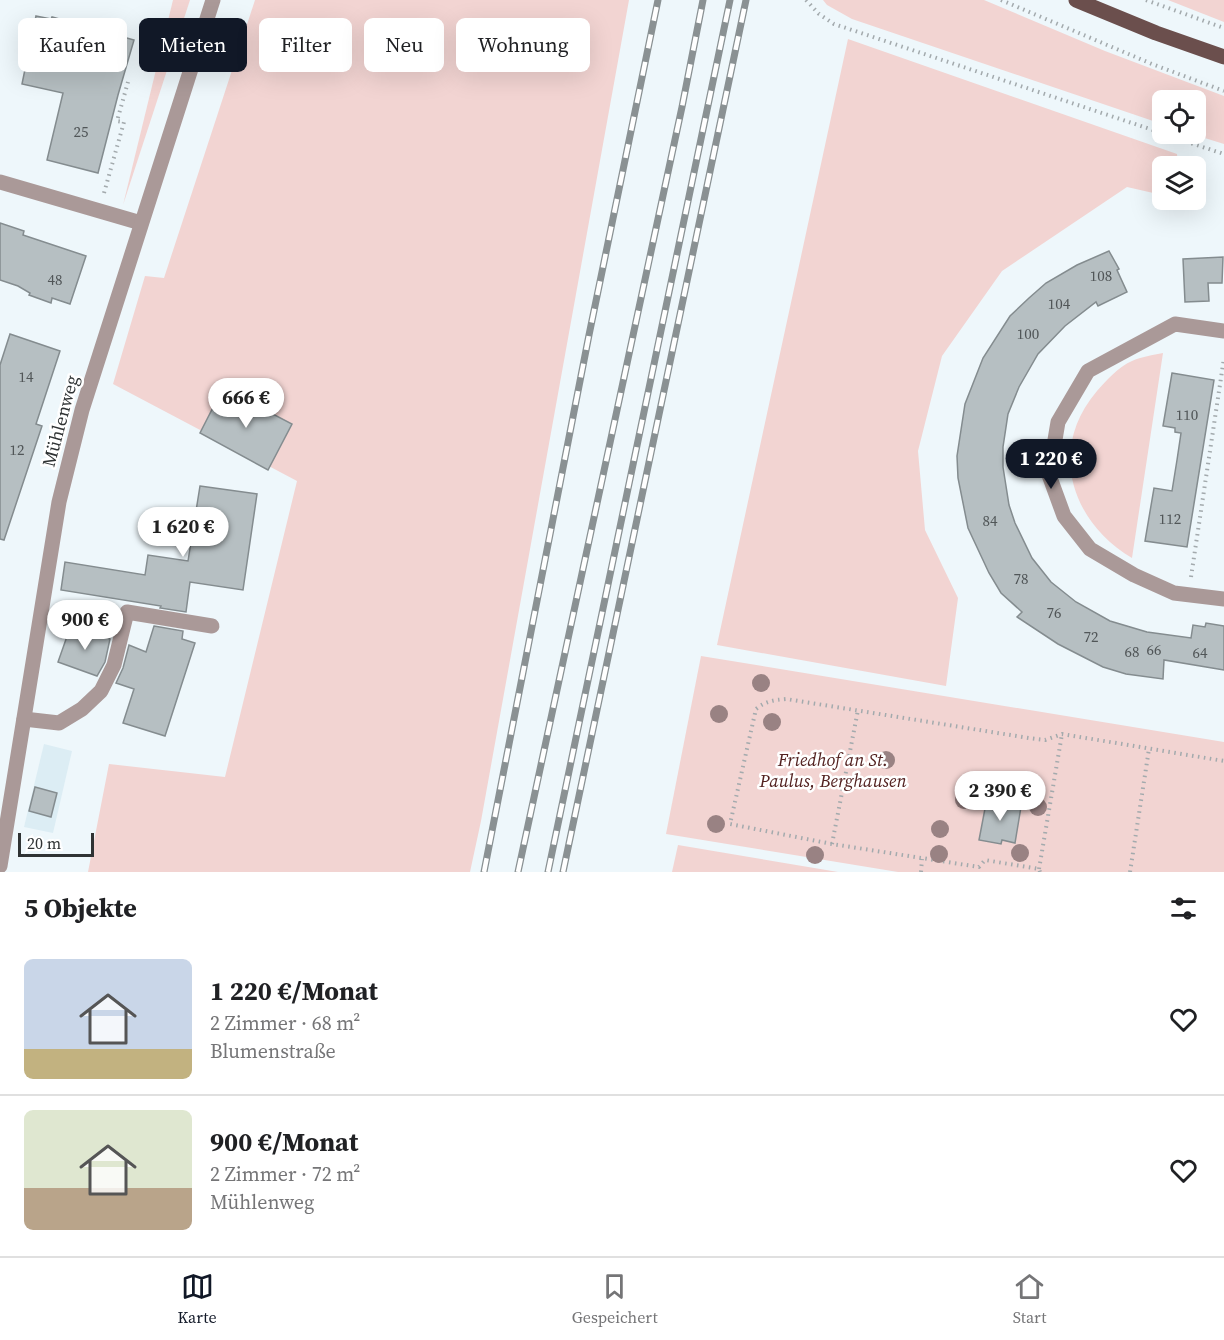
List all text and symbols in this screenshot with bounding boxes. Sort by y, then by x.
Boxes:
chip: Kaufen [18,18,127,72]
chip: Mieten [139,18,247,72]
chip: Filter [259,18,352,72]
chip: Neu [364,18,444,72]
chip: Wohnung [456,18,590,72]
map controls [1152,90,1206,210]
button: locate [1152,90,1206,144]
house number: 25 [73,121,89,142]
button: layers [1152,156,1206,210]
house number: 108 [1090,265,1112,286]
house number: 48 [47,269,63,290]
house number: 104 [1048,293,1071,314]
house number: 100 [1017,323,1039,344]
house number: 14 [18,366,34,387]
street label: Mühlenweg [36,372,84,470]
pin: 666 € [204,378,288,429]
text: 666 € [222,383,270,411]
house number: 110 [1176,404,1198,425]
house number: 12 [9,439,25,460]
pin: 1 220 € [996,439,1106,490]
text: 1 220 € [1020,444,1082,472]
pin: 1 620 € [128,507,238,558]
house number: 112 [1159,508,1181,529]
house number: 84 [982,510,998,531]
text: 1 620 € [152,512,214,540]
house number: 78 [1013,568,1029,589]
pin: 900 € [43,600,127,651]
house number: 76 [1046,602,1062,623]
text: 900 € [61,605,109,633]
house number: 72 [1083,626,1099,647]
house number: 66 [1146,639,1162,660]
house number: 68 [1124,641,1140,662]
house number: 64 [1192,642,1208,663]
park label: Friedhof an St. Paulus, Berghausen [758,747,907,793]
pin: 2 390 € [945,771,1055,822]
text: 2 390 € [969,776,1031,804]
scale bar [18,830,94,858]
text: 20 m [27,832,61,854]
text: 5 Objekte [24,890,137,926]
icon: filters [1167,892,1200,925]
text: 1 220 €/Monat [210,973,378,1009]
icon: home [72,983,144,1055]
icon: heart [1167,1003,1200,1036]
text: 2 Zimmer · 68 m² [210,1009,360,1037]
text: Blumenstraße [210,1037,336,1065]
text: 900 €/Monat [210,1124,358,1160]
icon: home [72,1134,144,1206]
icon: heart [1167,1154,1200,1187]
text: 2 Zimmer · 72 m² [210,1160,360,1188]
text: Mühlenweg [210,1188,314,1216]
tab: Karte [178,1270,217,1328]
tab: Gespeichert [572,1270,658,1328]
tab: Start [1013,1270,1046,1328]

